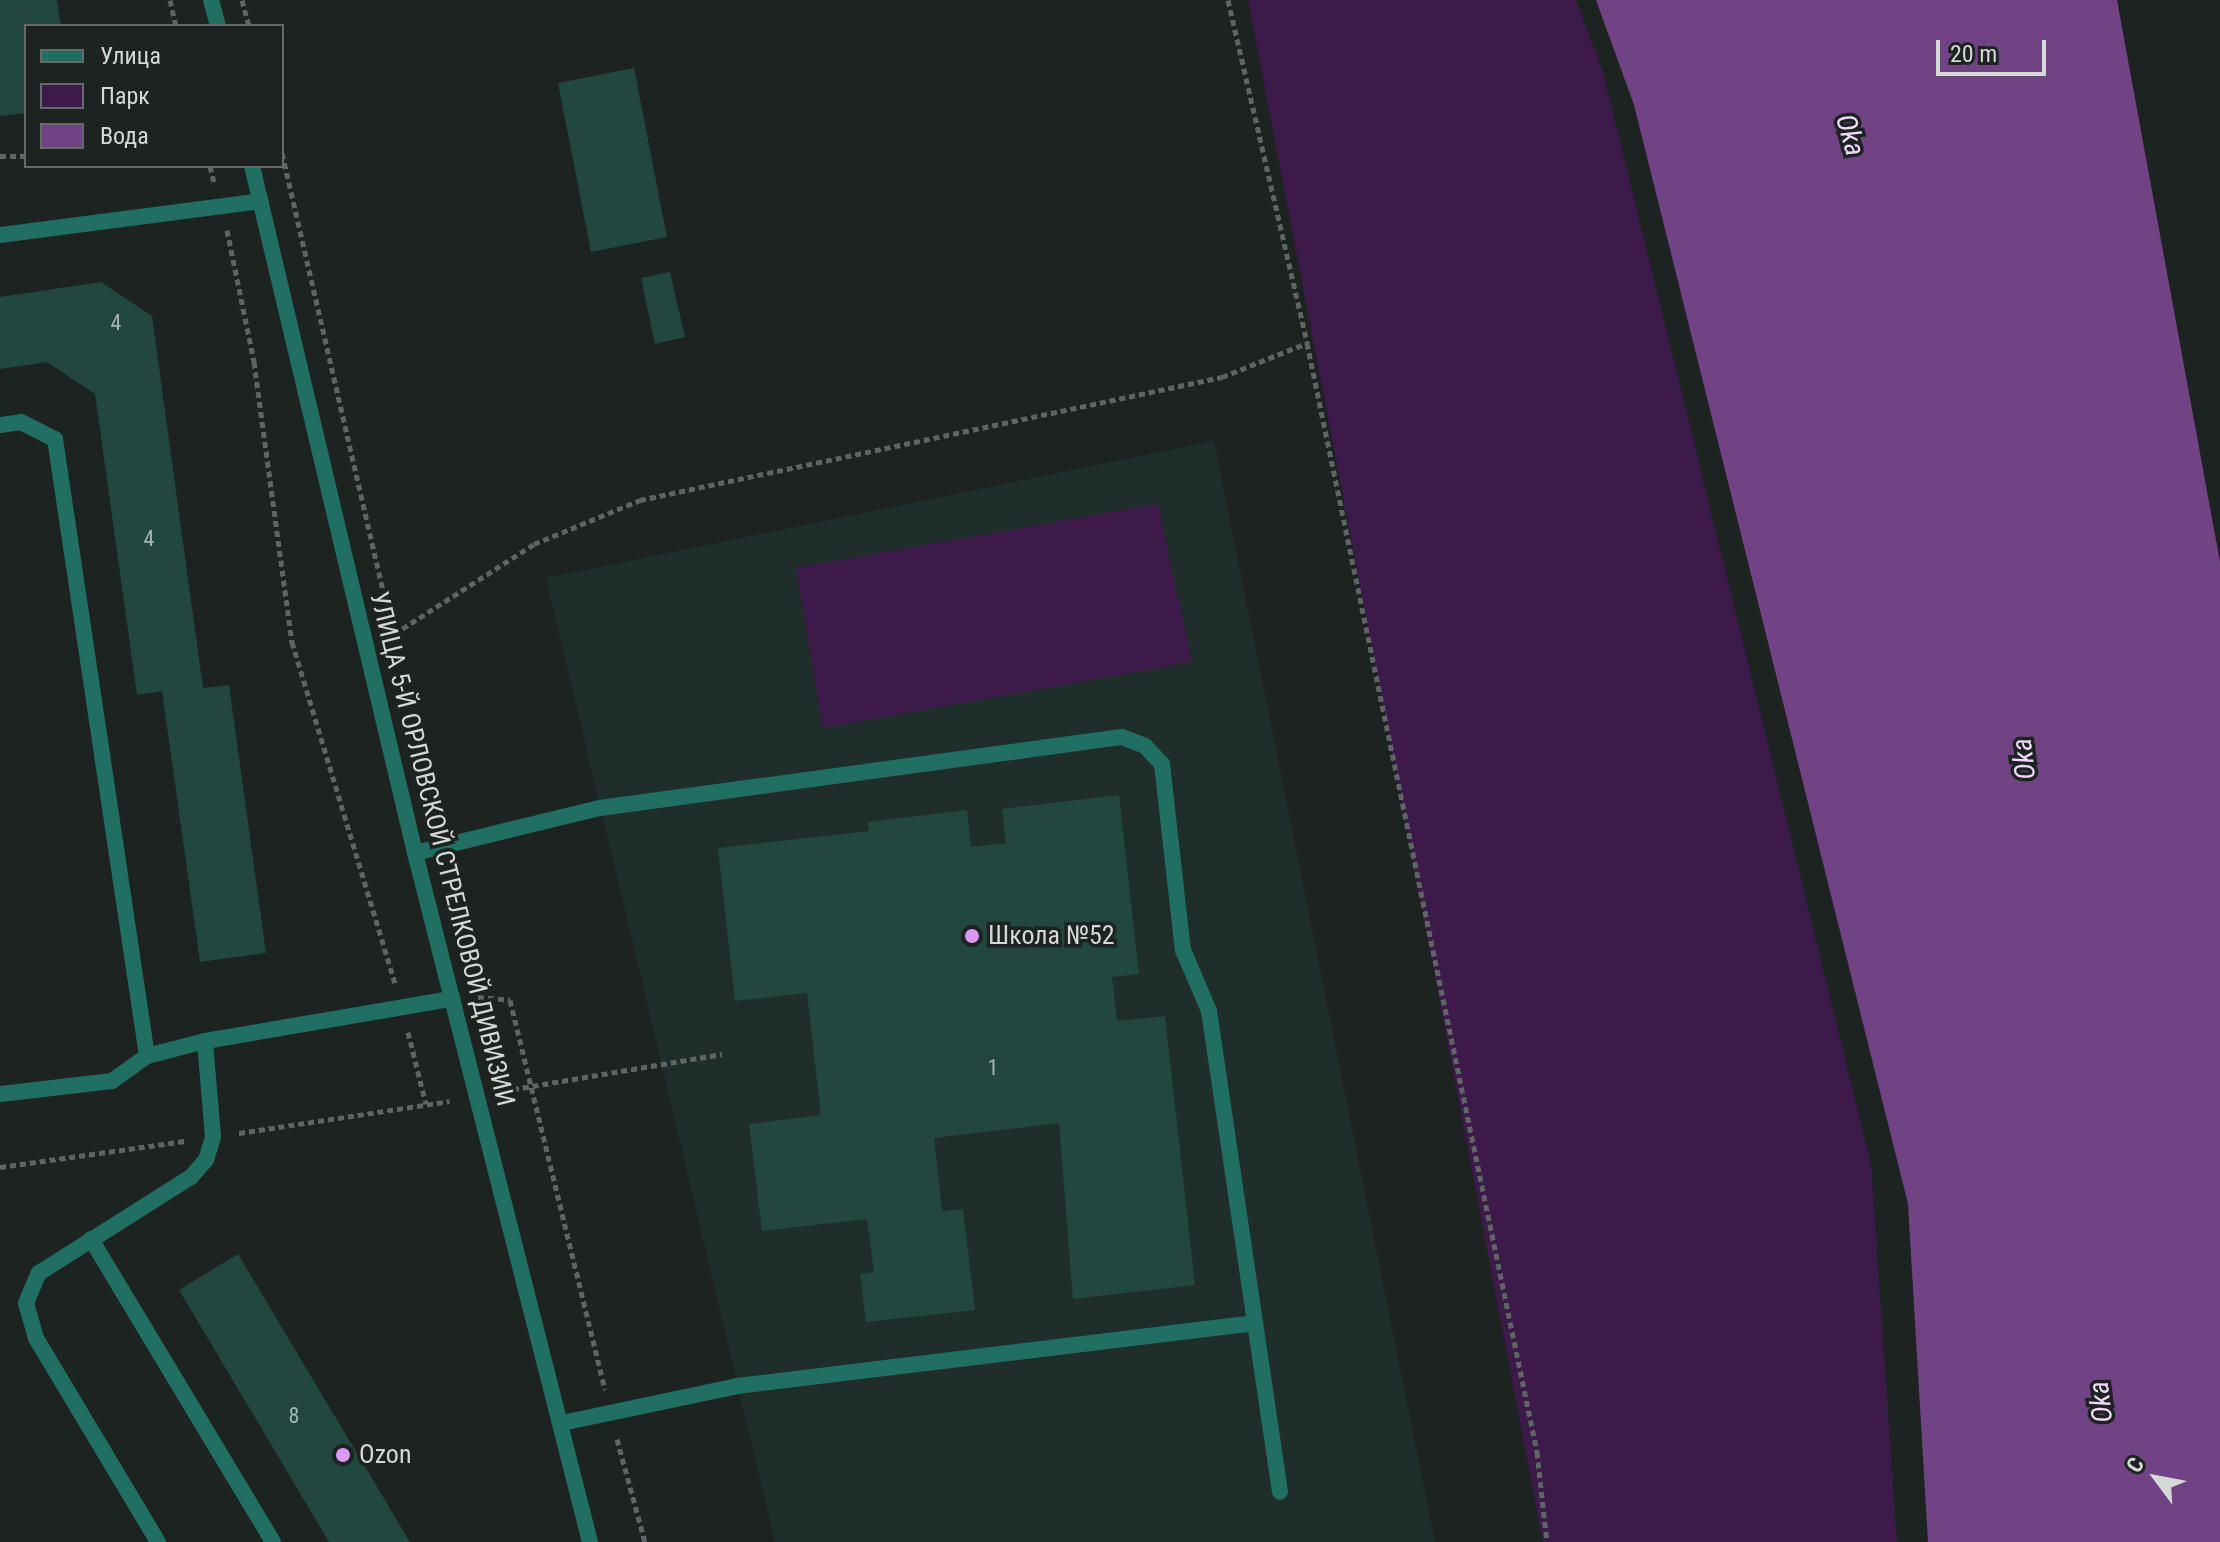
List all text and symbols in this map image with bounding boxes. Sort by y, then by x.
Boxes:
legend [24,24,284,168]
scale bar [1940,24,2050,74]
text: 20 m [1950,40,1997,68]
text: Улица [100,42,161,70]
text: Парк [100,82,150,110]
water label: Oka [1828,110,1872,160]
text: Вода [100,122,149,150]
house number: 4 [111,310,121,336]
house number: 4 [144,526,154,552]
street label: УЛИЦА 5-Й ОРЛОВСКОЙ СТРЕЛКОВОЙ ДИВИЗИИ [363,589,521,1109]
water label: Oka [2005,736,2043,782]
place label: Школа №52 [988,920,1115,952]
marker: Школа №52 [963,927,981,945]
house number: 1 [988,1055,998,1081]
water label: Oka [2082,1379,2120,1425]
house number: 8 [289,1403,299,1429]
north arrow [2116,1438,2196,1518]
place label: Ozon [359,1439,411,1471]
marker: Ozon [334,1446,352,1464]
text: С [2121,1453,2149,1477]

